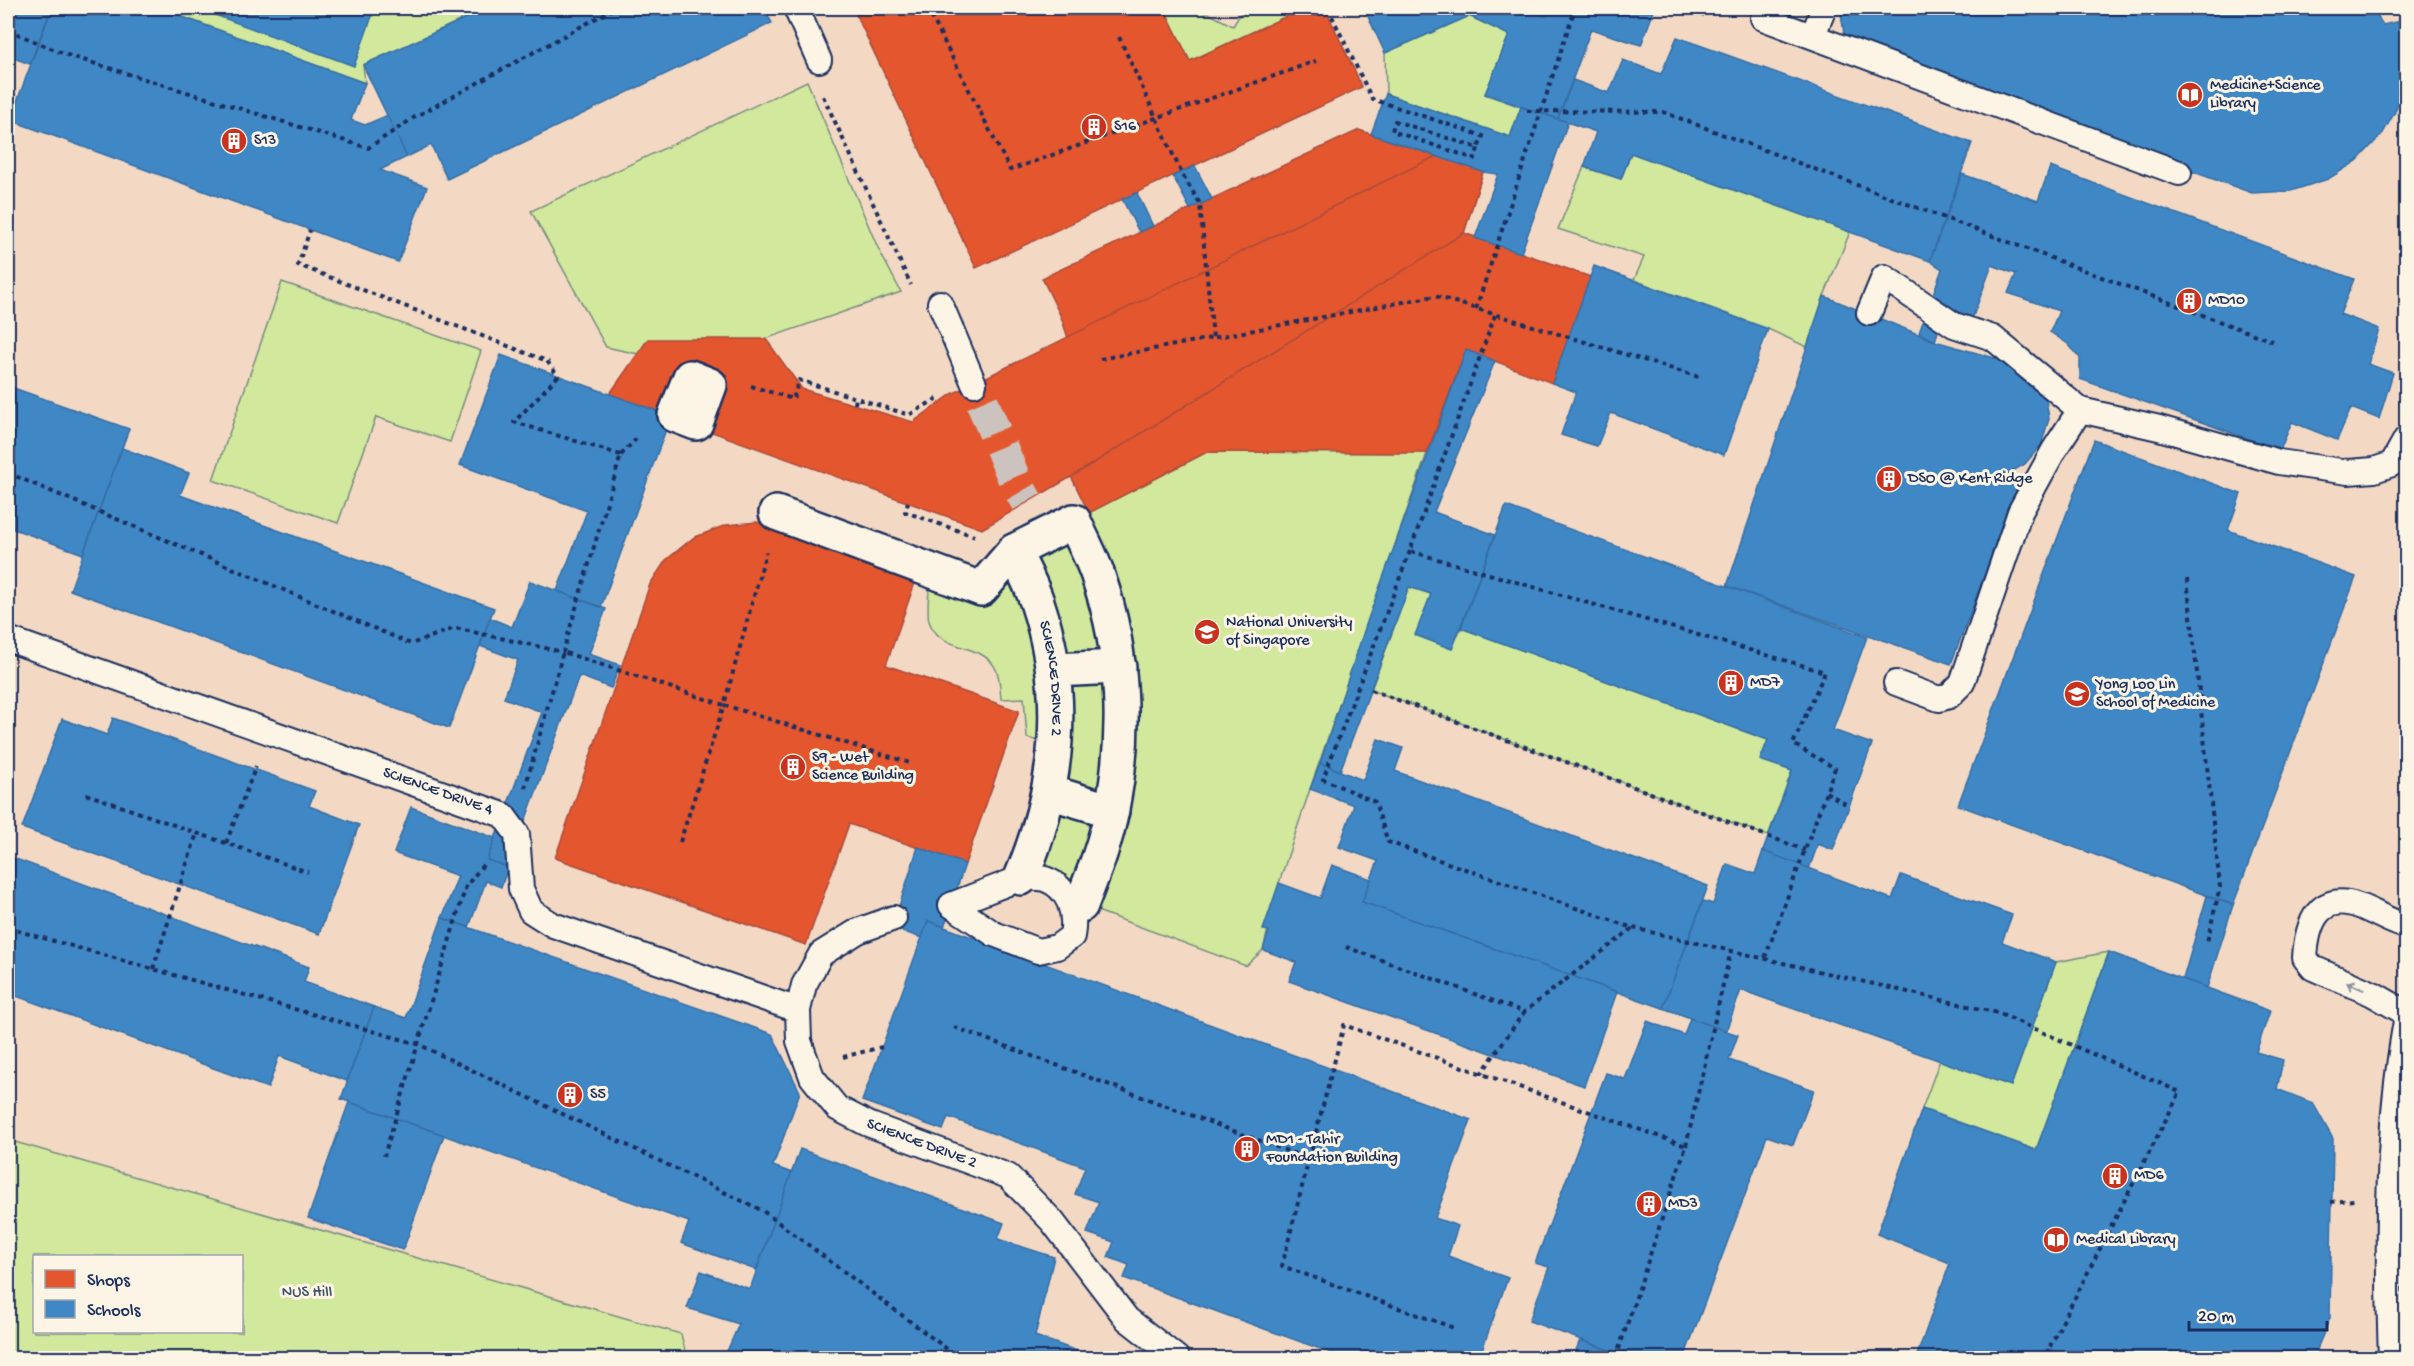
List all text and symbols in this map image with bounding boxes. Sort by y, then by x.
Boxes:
place label: Medicine+Science Library [2210,77,2321,114]
library icon: Medicine+Science Library [2175,80,2205,110]
building icon: S16 [1079,112,1109,142]
place label: S16 [1114,118,1137,137]
building icon: S13 [219,126,249,156]
place label: S13 [254,132,276,151]
building icon: MD10 [2174,286,2204,316]
place label: MD10 [2208,292,2245,311]
building icon: DSO @ Kent Ridge [1874,464,1904,494]
place label: DSO @ Kent Ridge [1907,470,2033,489]
place label: National University of Singapore [1226,614,1353,651]
school or university icon: National University of Singapore [1192,617,1222,647]
street label: SCIENCE DRIVE 2 [1034,619,1065,737]
building icon: MD7 [1716,668,1746,698]
place label: MD7 [1750,674,1781,693]
place label: Yong Loo Lin School of Medicine [2094,676,2216,713]
school or university icon: Yong Loo Lin School of Medicine [2062,679,2092,709]
place label: S9 - Wet Science Building [812,749,914,786]
building icon: S9 - Wet Science Building [778,752,808,782]
street label: SCIENCE DRIVE 4 [380,763,496,820]
one-way arrow [2346,980,2364,991]
building icon: S5 [555,1080,585,1110]
place label: S5 [590,1086,606,1105]
street label: SCIENCE DRIVE 2 [864,1115,979,1173]
place label: MD1 - Tahir Foundation Building [1265,1131,1398,1168]
building icon: MD1 - Tahir Foundation Building [1232,1134,1262,1164]
building icon: MD6 [2100,1161,2130,1191]
place label: MD6 [2134,1167,2165,1186]
building icon: MD3 [1634,1189,1664,1219]
place label: MD3 [1668,1195,1698,1214]
library icon: Medical Library [2041,1225,2071,1255]
place label: Medical Library [2076,1231,2176,1250]
legend [33,1255,243,1333]
text: Shops [87,1271,131,1292]
park label: NUS Hill [282,1284,332,1303]
scale bar [2189,1294,2327,1332]
text: Schools [87,1301,142,1322]
text: 20 m [2198,1307,2234,1328]

